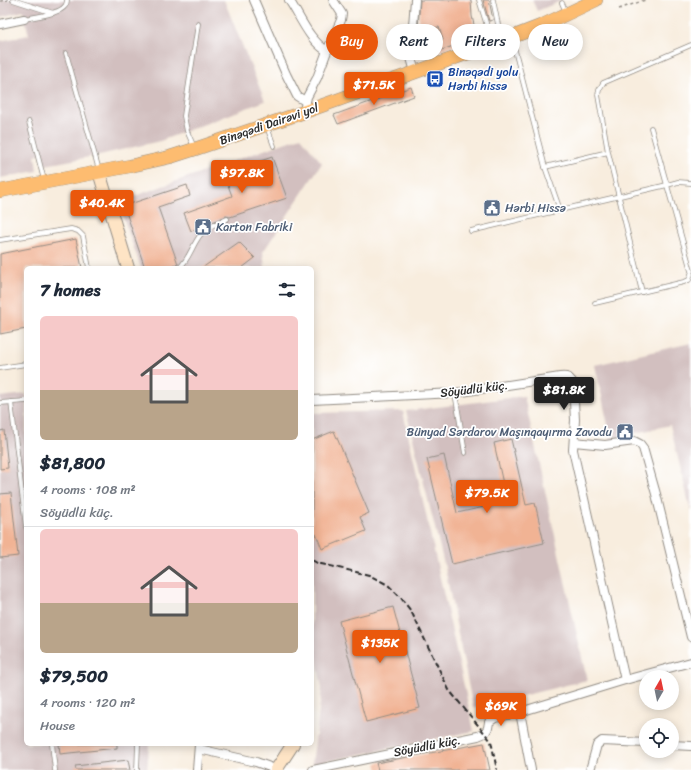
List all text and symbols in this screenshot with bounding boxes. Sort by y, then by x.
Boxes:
chip: Buy [326,24,378,60]
chip: Rent [386,24,443,60]
chip: Filters [451,24,520,60]
chip: New [528,24,583,60]
place label: Binəqədi yolu Hərbi hissə [448,61,519,97]
bus stop icon: Binəqədi yolu Hərbi hissə [425,69,445,89]
pin: $71.5K [341,72,407,106]
text: $71.5K [353,73,395,96]
street label: Binəqədi Dairəvi yol [216,97,322,151]
pin: $97.8K [209,160,275,194]
text: $97.8K [220,161,264,184]
pin: $40.4K [69,190,135,224]
text: $40.4K [79,191,125,214]
place label: Hərbi Hissə [505,197,566,219]
public building icon: Hərbi Hissə [482,198,502,218]
place label: Karton Fabriki [216,216,293,238]
public building icon: Karton Fabriki [193,217,213,237]
text: 7 homes [40,275,100,305]
icon: filters [276,279,298,301]
icon: home [133,342,205,414]
street label: Söyüdlü küç. [439,374,509,404]
pin: $81.8K [531,377,597,411]
text: $81.8K [543,378,585,401]
place label: Bünyad Sərdarov Maşınqayırma Zavodu [407,421,613,443]
public building icon: Bünyad Sərdarov Maşınqayırma Zavodu [615,422,635,442]
text: $81,800 [40,448,105,478]
text: 4 rooms · 108 m² [40,478,136,501]
pin: $79.5K [454,480,520,514]
text: $79.5K [465,481,509,504]
text: Söyüdlü küç. [40,501,114,524]
icon: home [133,555,205,627]
pin: $135K [352,630,408,664]
text: $135K [361,631,399,654]
text: $79,500 [40,661,108,691]
north arrow [639,670,679,710]
map controls [639,670,679,758]
text: 4 rooms · 120 m² [40,691,135,714]
pin: $69K [477,693,525,727]
text: $69K [485,694,517,717]
text: House [40,714,75,737]
button: locate [639,718,679,758]
street label: Söyüdlü küç. [392,729,462,763]

